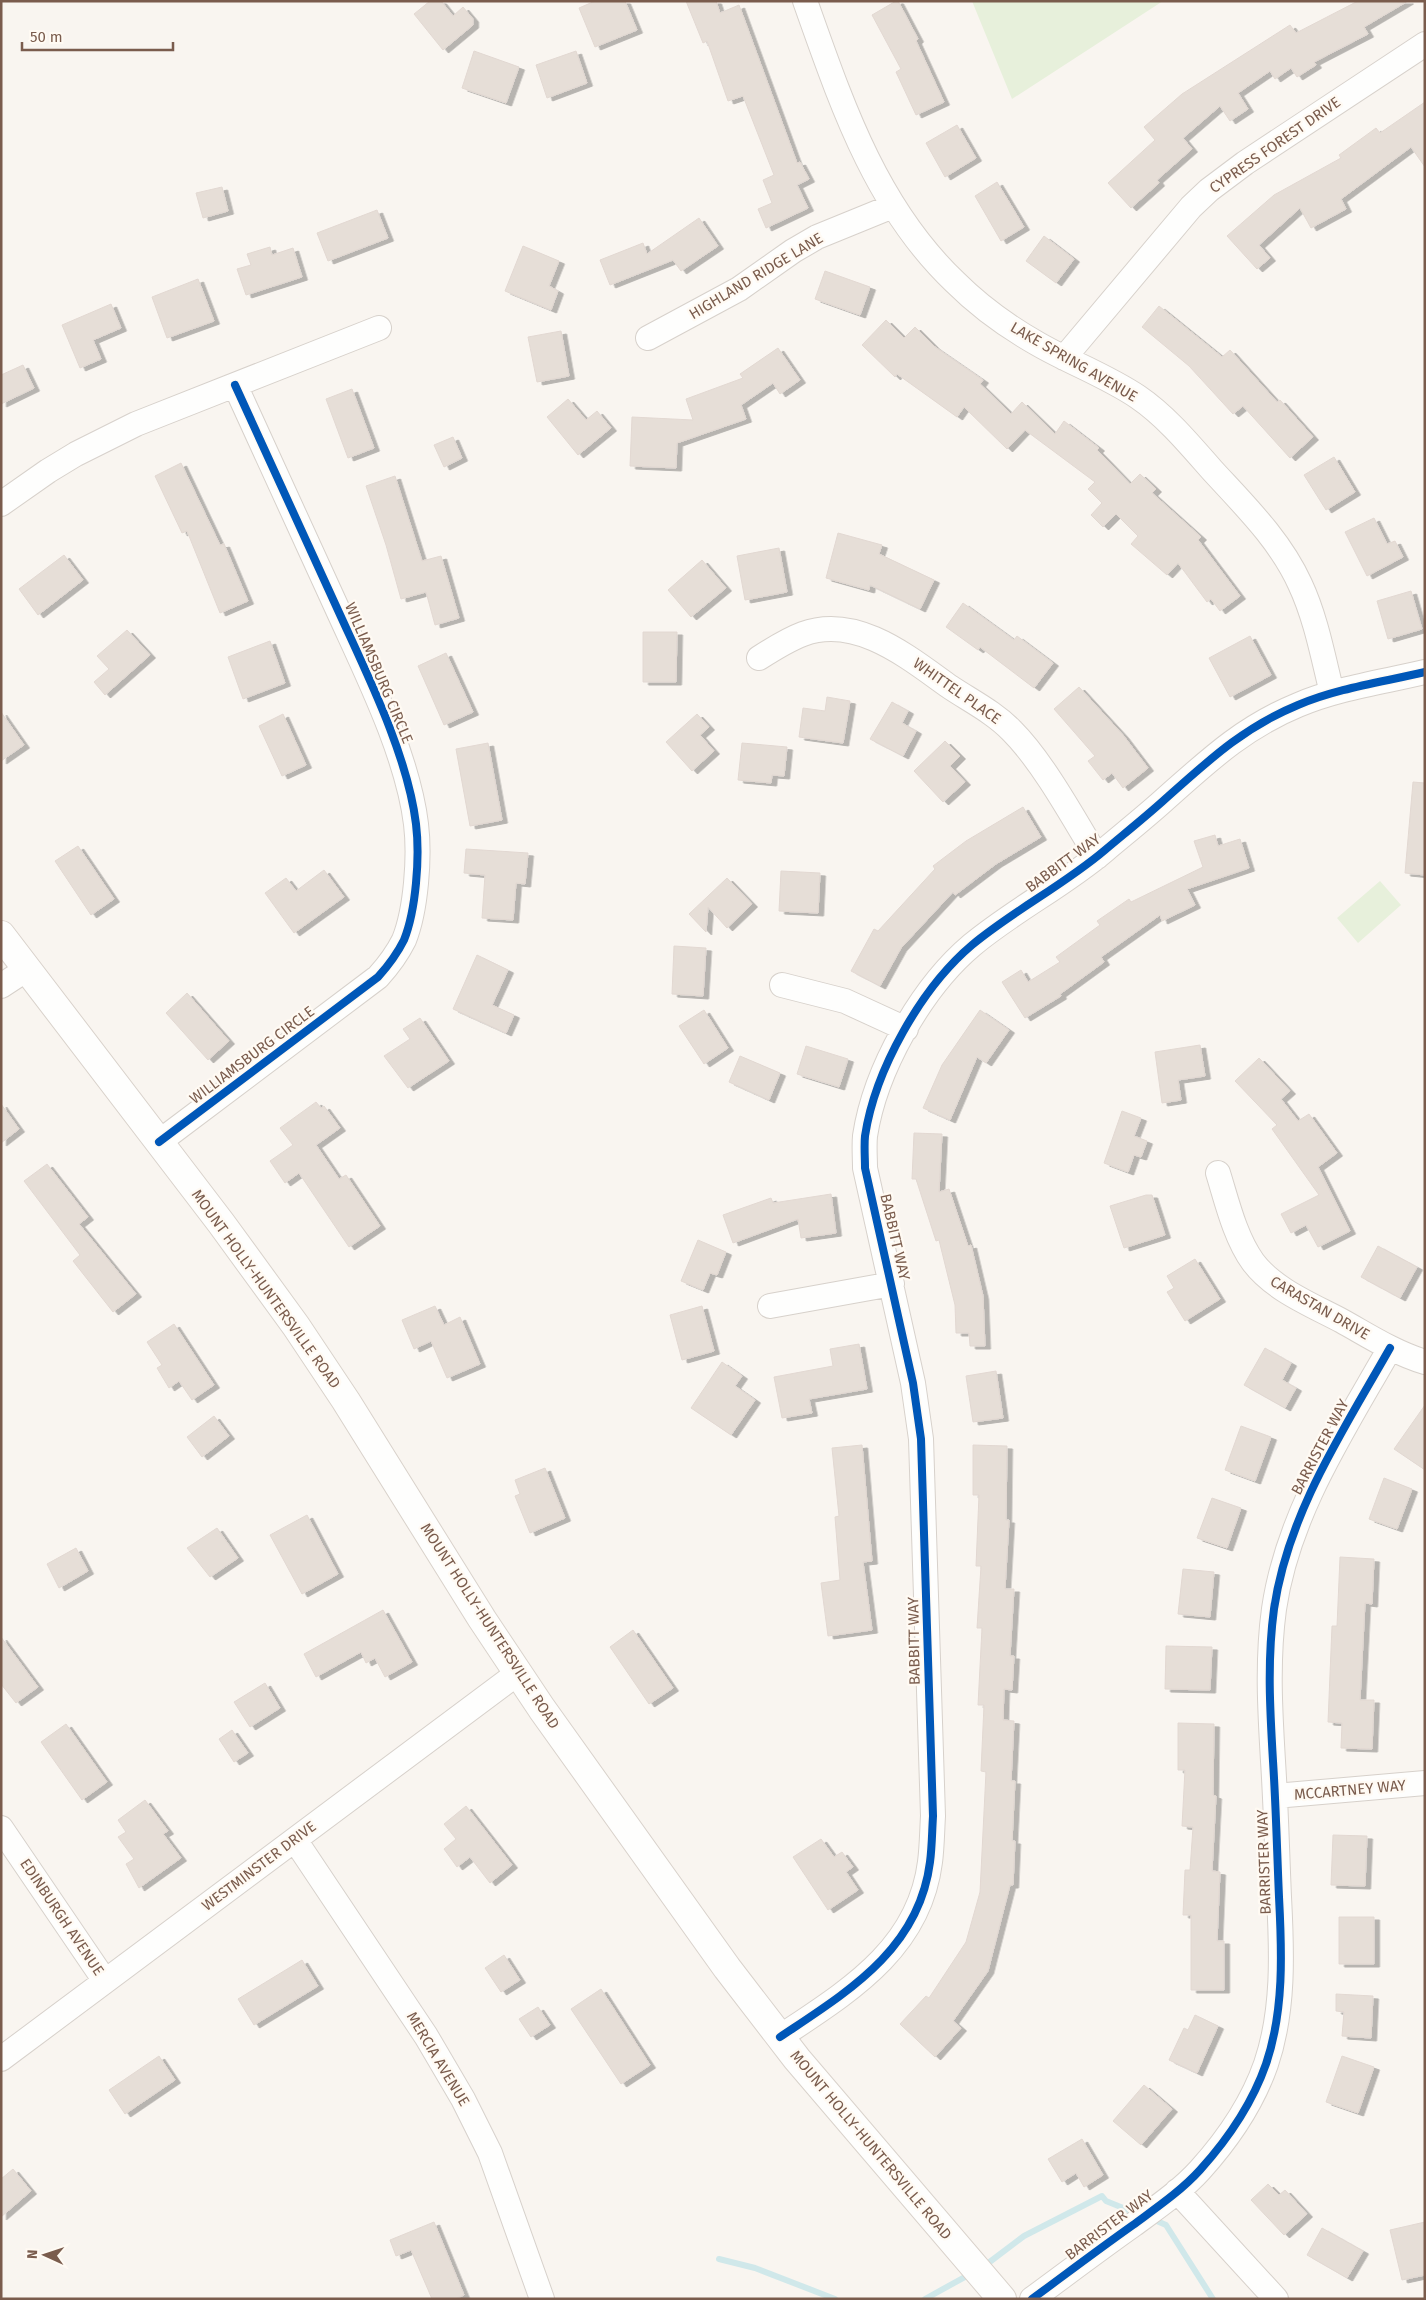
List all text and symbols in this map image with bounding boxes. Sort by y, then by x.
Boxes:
scale bar [22,20,174,52]
text: 50 m [30,28,63,46]
street label: CYPRESS FOREST DRIVE [1206,93,1344,197]
street label: HIGHLAND RIDGE LANE [686,229,826,323]
street label: LAKE SPRING AVENUE [1007,318,1141,406]
street label: WILLIAMSBURG CIRCLE [341,600,417,746]
street label: WHITTEL PLACE [910,654,1004,728]
street label: BABBITT WAY [1022,829,1105,896]
street label: WILLIAMSBURG CIRCLE [186,1002,318,1108]
street label: MOUNT HOLLY-HUNTERSVILLE ROAD [188,1186,344,1392]
street label: BABBITT WAY [876,1192,914,1283]
street label: CARASTAN DRIVE [1267,1272,1373,1344]
street label: BARRISTER WAY [1287,1396,1353,1498]
street label: MOUNT HOLLY-HUNTERSVILLE ROAD [417,1520,563,1732]
street label: BABBITT WAY [904,1596,924,1685]
street label: MCCARTNEY WAY [1293,1776,1407,1804]
street label: BARRISTER WAY [1253,1808,1275,1915]
street label: WESTMINSTER DRIVE [198,1817,320,1915]
street label: EDINBURGH AVENUE [16,1855,108,1979]
street label: MERCIA AVENUE [403,2009,473,2109]
street label: MOUNT HOLLY-HUNTERSVILLE ROAD [786,2047,956,2243]
street label: BARRISTER WAY [1061,2186,1157,2264]
north arrow [20,2230,70,2280]
text: N [24,2249,41,2259]

